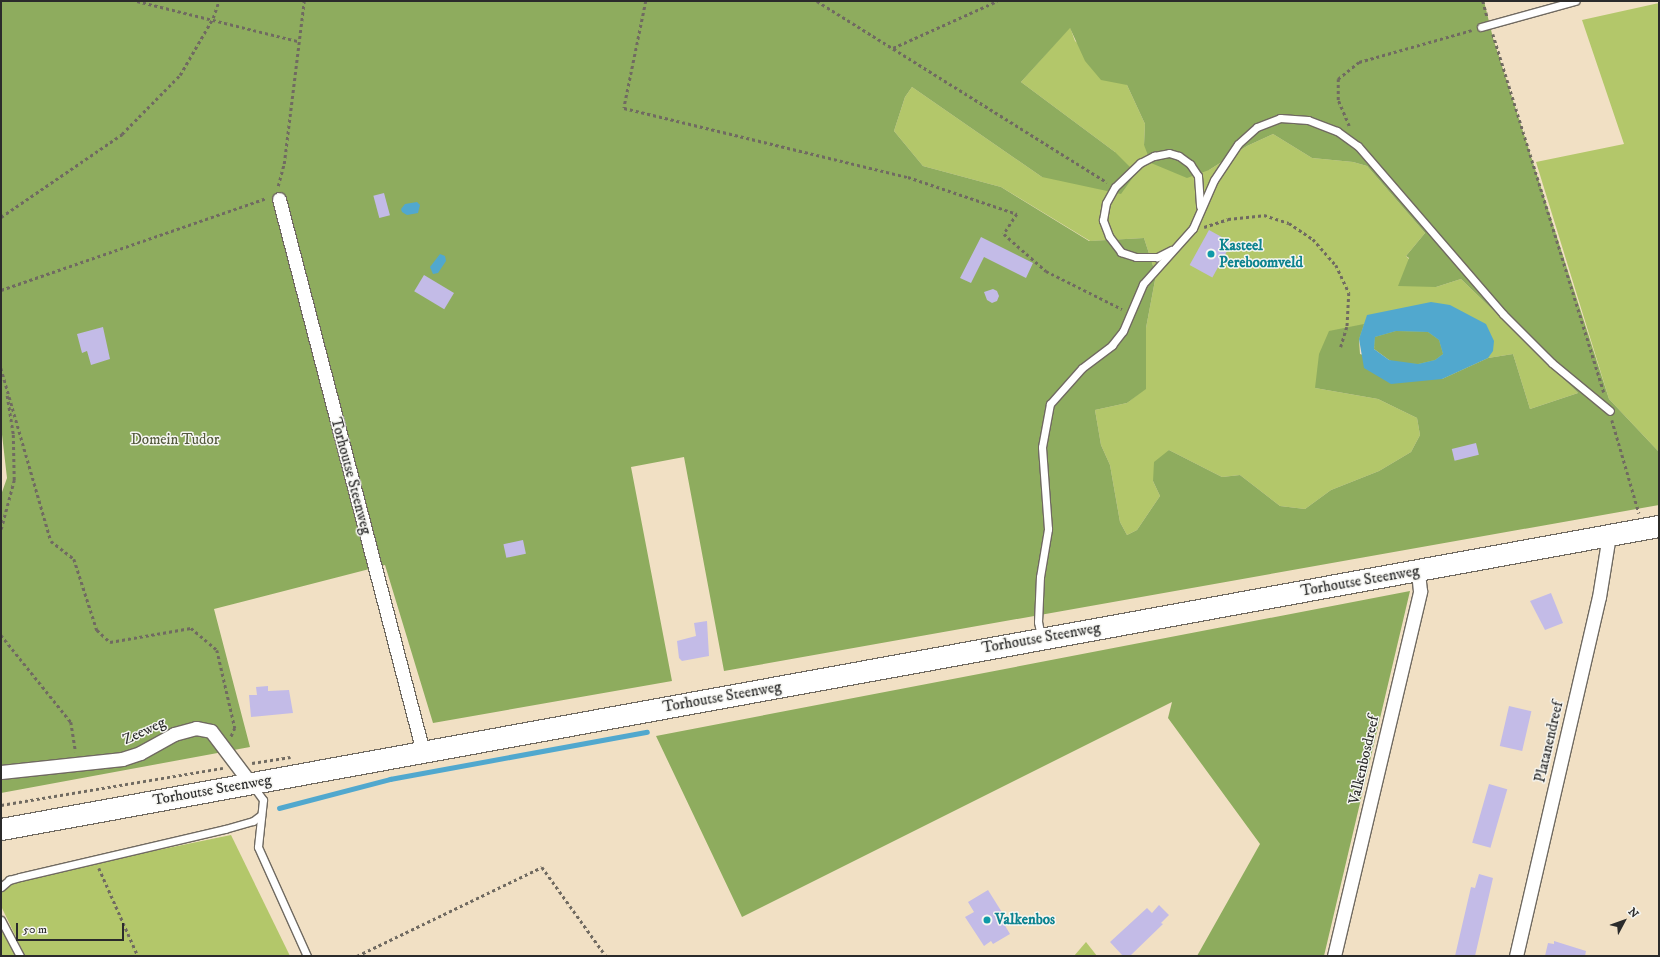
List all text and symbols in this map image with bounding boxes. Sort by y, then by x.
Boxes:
place label: Kasteel Pereboomveld [1219,236,1303,271]
marker: Kasteel Pereboomveld [1206,249,1216,259]
street label: Torhoutse Steenweg [327,416,375,536]
park label: Domein Tudor [131,431,219,449]
street label: Torhoutse Steenweg [1299,562,1421,600]
street label: Torhoutse Steenweg [980,619,1102,657]
street label: Torhoutse Steenweg [661,678,783,716]
street label: Platanendreef [1531,700,1567,784]
street label: Zeeweg [120,713,168,749]
street label: Valkenbosdreef [1345,714,1383,806]
street label: Torhoutse Steenweg [151,771,273,809]
north arrow [1604,901,1644,941]
text: N [1625,905,1641,921]
place label: Valkenbos [995,911,1055,929]
scale bar [18,915,126,941]
marker: Valkenbos [982,915,992,925]
text: 50 m [23,922,47,937]

